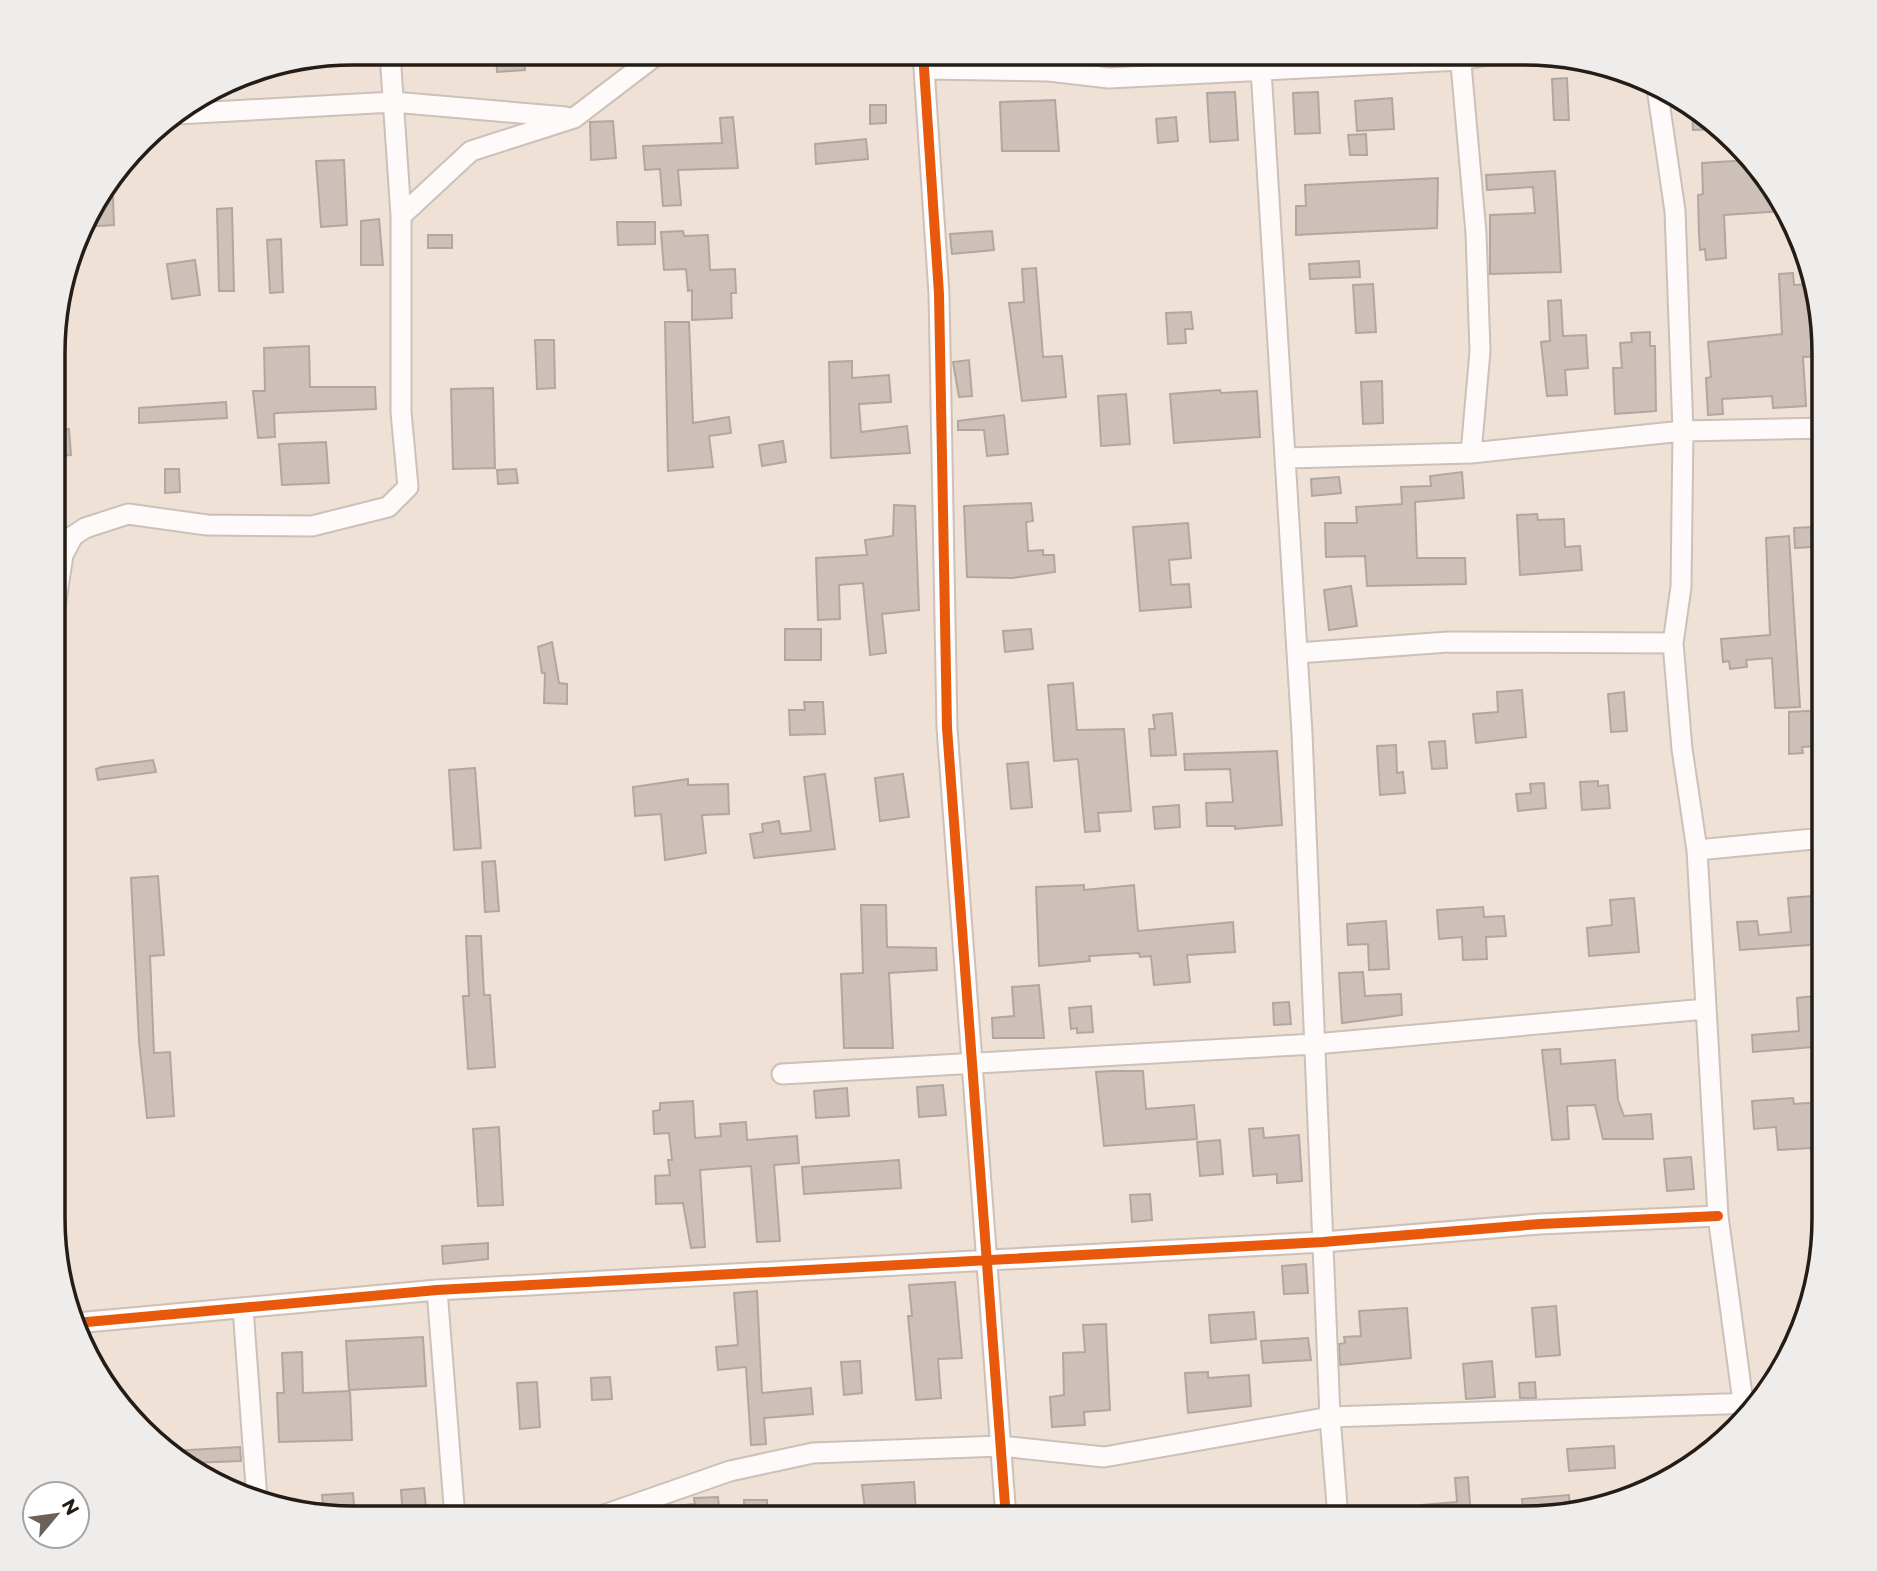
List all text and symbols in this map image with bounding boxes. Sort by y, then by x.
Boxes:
north arrow [21,1480,91,1550]
text: N [57,1495,84,1519]

